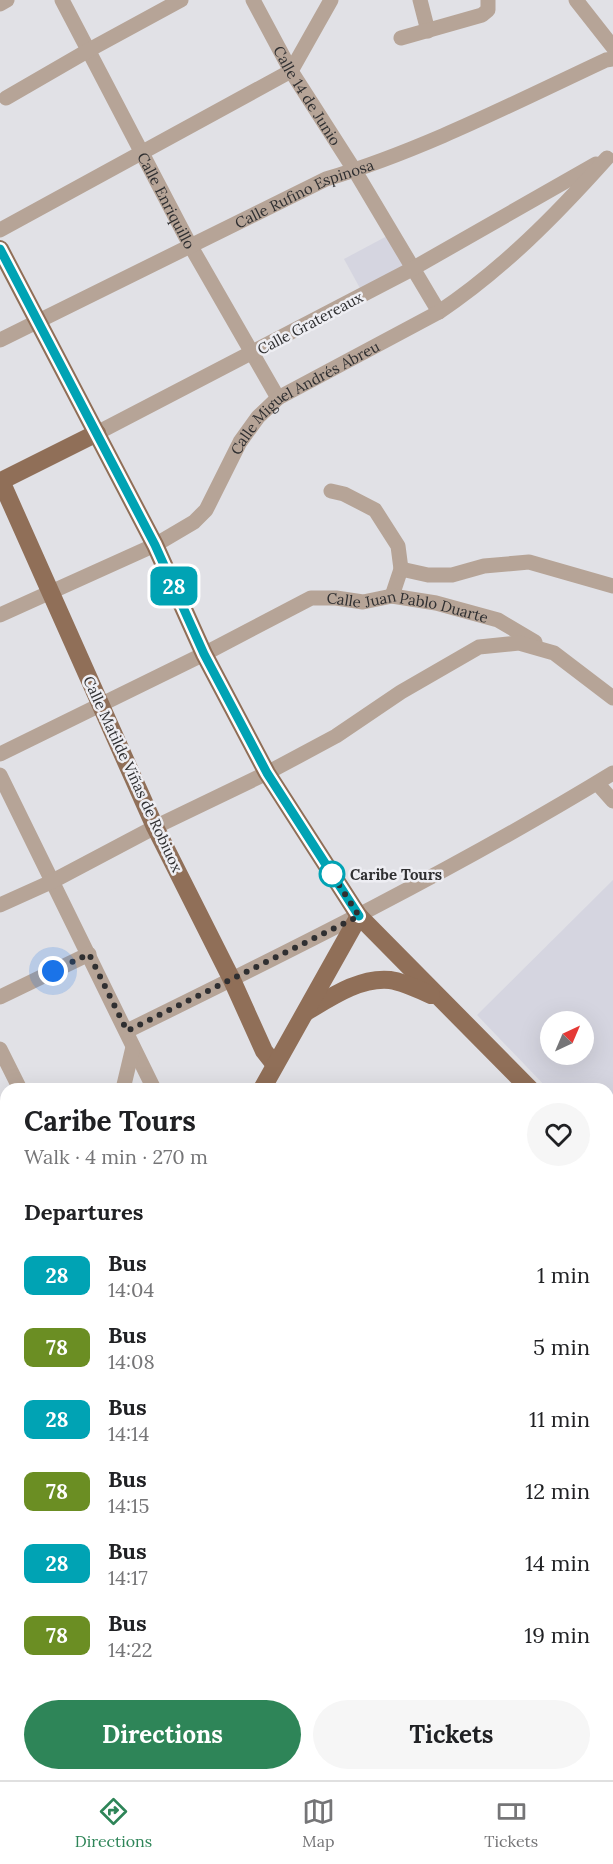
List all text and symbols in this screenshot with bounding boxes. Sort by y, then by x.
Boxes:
street label: Calle 14 de Junio [270,42,346,149]
street label: Calle Enriquillo [134,149,200,252]
street label: Calle Rufino Espinosa [232,154,376,232]
street label: Calle Gratereaux [254,287,366,359]
street label: Calle Miguel Andrés Abreu [226,336,383,458]
line badge: 28 [147,566,201,606]
text: 28 [162,573,186,600]
street label: Calle Juan Pablo Duarte [327,586,491,626]
street label: Calle Matilde Viñas de Robiuox [79,673,187,875]
marker: Caribe Tours [319,861,345,887]
place label: Caribe Tours [350,865,442,884]
your location [38,956,68,986]
north arrow [540,1011,594,1065]
map controls [540,1011,594,1065]
text: Caribe Tours [24,1103,196,1139]
button: heart [527,1103,590,1166]
text: Walk · 4 min · 270 m [24,1144,208,1169]
text: Departures [24,1198,143,1226]
text: Bus [108,1249,147,1277]
text: 1 min [537,1261,590,1289]
text: 28 [45,1262,69,1289]
text: 14:04 [108,1277,154,1302]
text: Bus [108,1321,147,1349]
text: 5 min [533,1333,590,1361]
text: 78 [46,1334,68,1361]
text: 14:08 [108,1349,155,1374]
text: Bus [108,1393,147,1421]
text: 11 min [529,1405,590,1433]
text: 28 [45,1406,69,1433]
text: 14:14 [108,1421,149,1446]
text: Bus [108,1465,147,1493]
text: 12 min [525,1477,590,1505]
text: 78 [46,1478,68,1505]
text: 14:15 [108,1493,149,1518]
text: Bus [108,1537,147,1565]
text: 14 min [525,1549,590,1577]
text: 28 [45,1550,69,1577]
text: 14:17 [108,1565,148,1590]
text: Bus [108,1609,147,1637]
text: 19 min [524,1621,590,1649]
text: 78 [46,1622,68,1649]
text: 14:22 [108,1637,153,1662]
button: Directions [24,1700,301,1769]
button: Tickets [313,1700,590,1769]
tab: Directions [75,1795,152,1851]
tab: Map [302,1795,335,1851]
tab: Tickets [484,1795,538,1851]

